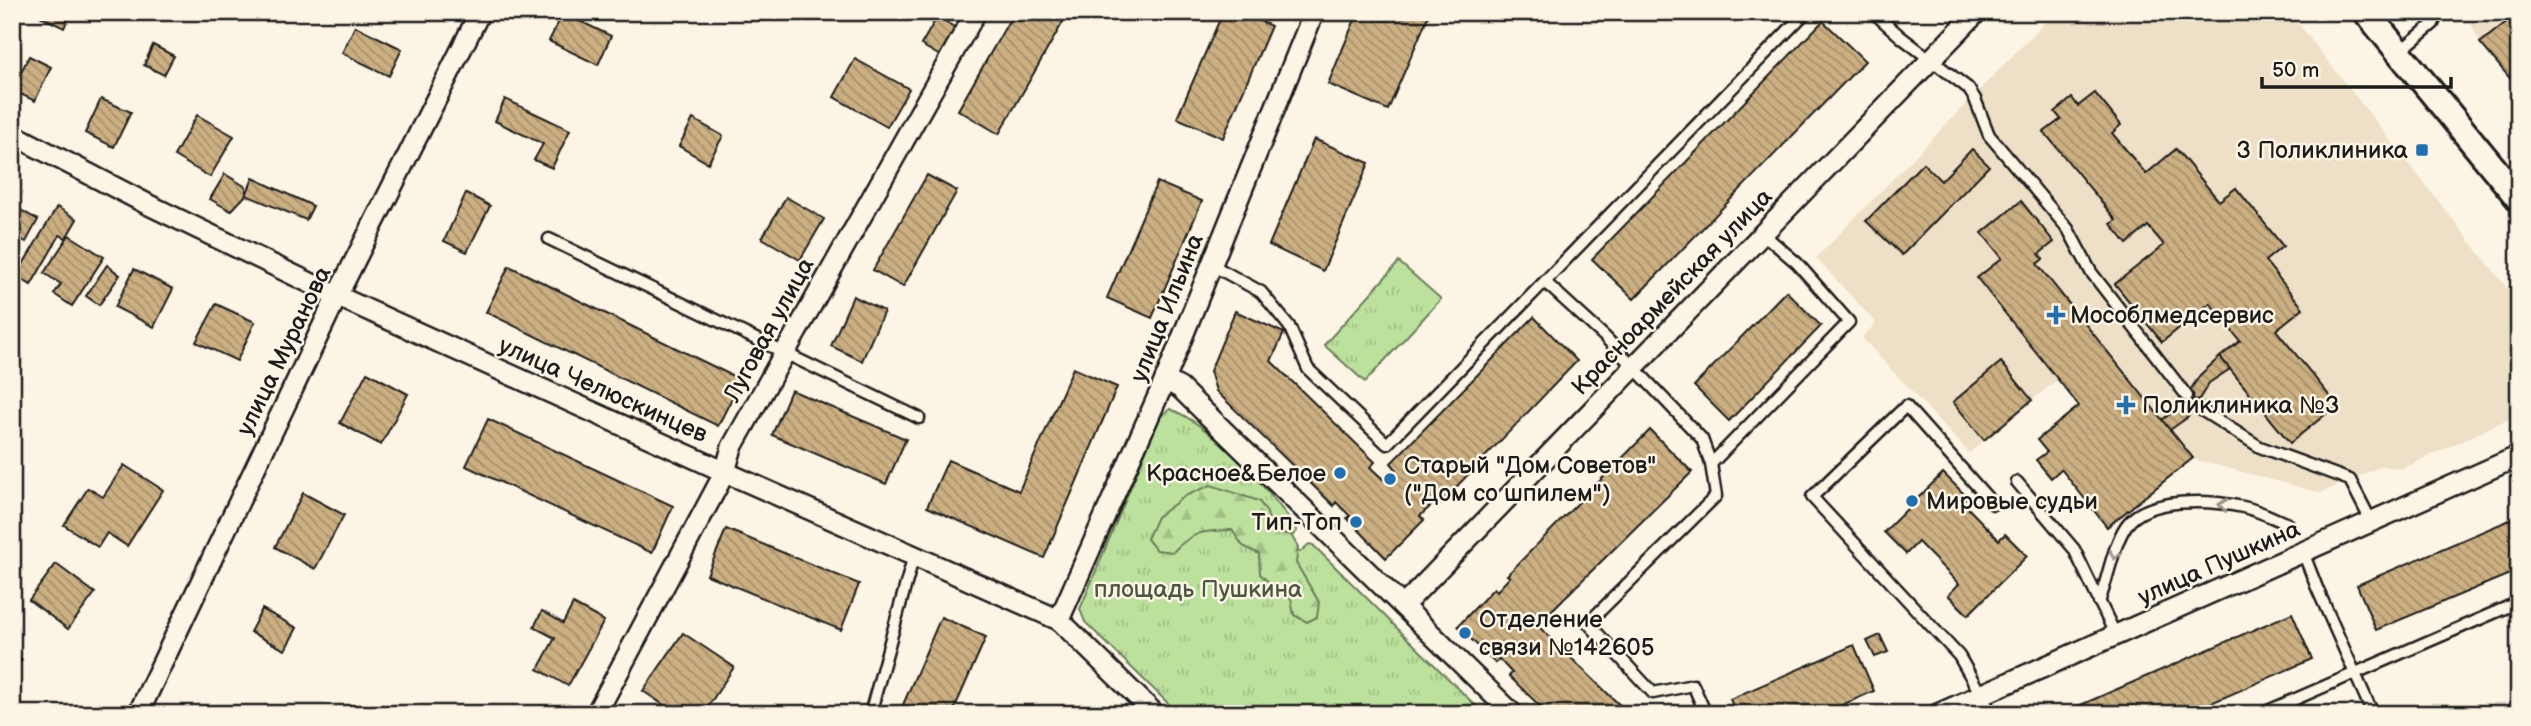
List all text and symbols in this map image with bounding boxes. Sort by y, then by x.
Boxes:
scale bar [2262,46,2450,90]
text: 50 m [2272,58,2319,83]
place label: 3 Поликлиника [2236,136,2408,165]
marker: 3 Поликлиника [2414,142,2430,158]
street label: Красноармейская улица [1566,183,1778,401]
street label: улица Ильина [1124,230,1210,386]
street label: Луговая улица [717,253,821,408]
street label: улица Муранова [231,262,337,440]
place label: Мособлмедсервис [2070,301,2274,330]
marker: Мособлмедсервис [2048,307,2064,323]
street label: улица Челюскинцев [494,331,712,449]
place label: Поликлиника №3 [2142,391,2340,420]
marker: Поликлиника №3 [2116,395,2136,415]
place label: Старый "Дом Советов" ("Дом со шпилем") [1404,451,1656,508]
place label: Красное&Белое [1146,459,1326,488]
marker: Красное&Белое [1332,465,1348,481]
marker: Старый "Дом Советов" ("Дом со шпилем") [1382,471,1398,487]
place label: Мировые судьи [1926,487,2098,516]
marker: Мировые судьи [1904,493,1920,509]
one-way arrow [2217,497,2229,512]
place label: Тип-Топ [1252,508,1342,537]
marker: Тип-Топ [1348,514,1364,530]
street label: улица Пушкина [2133,514,2305,612]
one-way arrow [2108,548,2123,560]
park label: площадь Пушкина [1094,575,1302,604]
place label: Отделение связи №142605 [1479,605,1654,662]
marker: Отделение связи №142605 [1457,625,1473,641]

